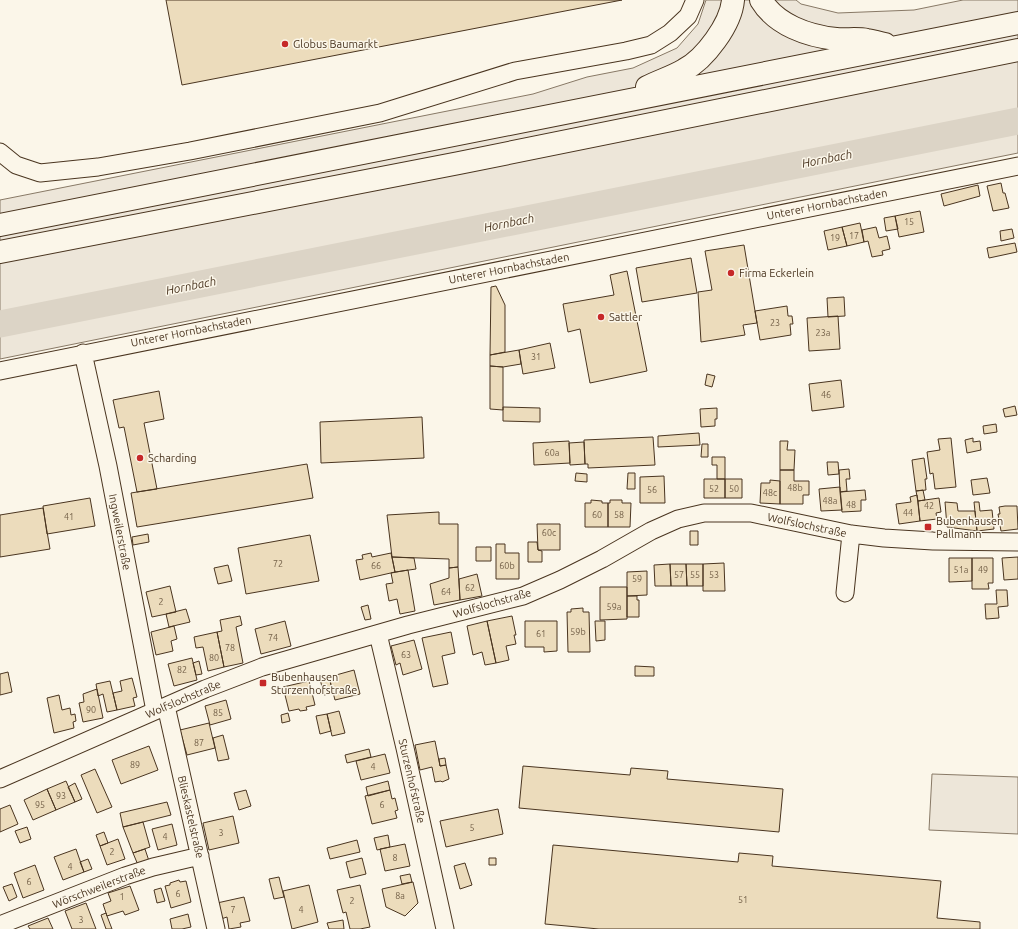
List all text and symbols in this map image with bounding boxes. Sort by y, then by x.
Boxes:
place label: Globus Baumarkt [293,38,378,50]
marker: Globus Baumarkt [280,39,290,49]
water label: Hornbach [801,147,853,170]
street label: Unterer Hornbachstaden [766,186,888,222]
water label: Hornbach [483,211,535,234]
house number: 15 [904,217,914,227]
house number: 17 [849,231,859,241]
house number: 19 [830,233,840,243]
street label: Unterer Hornbachstaden [448,250,570,286]
place label: Firma Eckerlein [739,267,814,279]
marker: Firma Eckerlein [726,268,736,278]
water label: Hornbach [165,274,217,297]
place label: Sattler [609,311,643,323]
marker: Sattler [596,312,606,322]
street label: Unterer Hornbachstaden [130,313,252,349]
house number: 23 [770,318,780,328]
house number: 23a [816,328,830,338]
house number: 31 [531,352,541,362]
house number: 46 [821,390,831,400]
house number: 60a [545,448,559,458]
place label: Scharding [148,452,197,464]
marker: Scharding [135,453,145,463]
house number: 48b [787,483,803,493]
house number: 52 [709,484,719,494]
house number: 50 [729,484,739,494]
house number: 56 [647,485,657,495]
house number: 48c [763,488,777,498]
street label: Ingweilerstraße [107,493,133,571]
house number: 48a [823,496,837,506]
house number: 48 [846,500,856,510]
house number: 42 [924,501,934,511]
house number: 44 [903,508,913,518]
house number: 60 [592,510,602,520]
house number: 58 [614,510,624,520]
street label: Wolfslochstraße [766,511,848,539]
house number: 41 [64,512,74,522]
place label: Bubenhausen Pallmann [936,515,1003,540]
marker: Bubenhausen Pallmann [923,522,933,532]
house number: 60c [542,528,556,538]
house number: 72 [273,559,283,569]
house number: 66 [371,561,381,571]
house number: 60b [499,561,515,571]
house number: 51a [954,565,968,575]
house number: 49 [978,565,988,575]
house number: 57 [674,570,684,580]
house number: 55 [690,570,700,580]
house number: 53 [709,570,719,580]
house number: 59 [632,574,642,584]
house number: 62 [465,583,475,593]
street label: Wolfslochstraße [452,586,532,620]
house number: 64 [441,587,451,597]
house number: 2 [158,597,164,607]
house number: 59a [607,602,621,612]
house number: 59b [570,627,586,637]
house number: 61 [536,629,546,639]
house number: 74 [268,633,278,643]
house number: 78 [225,643,235,653]
house number: 63 [401,650,411,660]
house number: 80 [209,653,219,663]
house number: 82 [177,665,187,675]
place label: Bubenhausen Sturzenhofstraße [271,671,357,696]
street label: Wolfslochstraße [144,678,222,720]
marker: Bubenhausen Sturzenhofstraße [258,678,268,688]
house number: 90 [86,705,96,715]
house number: 85 [213,708,223,718]
house number: 87 [194,738,204,748]
street label: Sturzenhofstraße [396,738,428,824]
house number: 89 [130,760,140,770]
house number: 4 [370,762,376,772]
street label: Blieskastelstraße [176,775,206,859]
house number: 93 [56,791,66,801]
house number: 95 [35,800,45,810]
house number: 6 [379,800,385,810]
house number: 5 [469,823,475,833]
house number: 3 [218,828,224,838]
house number: 4 [162,832,168,842]
house number: 2 [109,847,115,857]
house number: 8 [392,853,398,863]
house number: 4 [67,862,73,872]
street label: Wörschweilerstraße [51,864,147,910]
house number: 6 [26,877,32,887]
house number: 6 [175,889,181,899]
house number: 8a [395,891,405,901]
house number: 1 [119,892,125,902]
house number: 51 [738,895,748,905]
house number: 2 [349,896,355,906]
house number: 7 [230,905,236,915]
house number: 4 [298,905,304,915]
house number: 3 [78,915,84,925]

